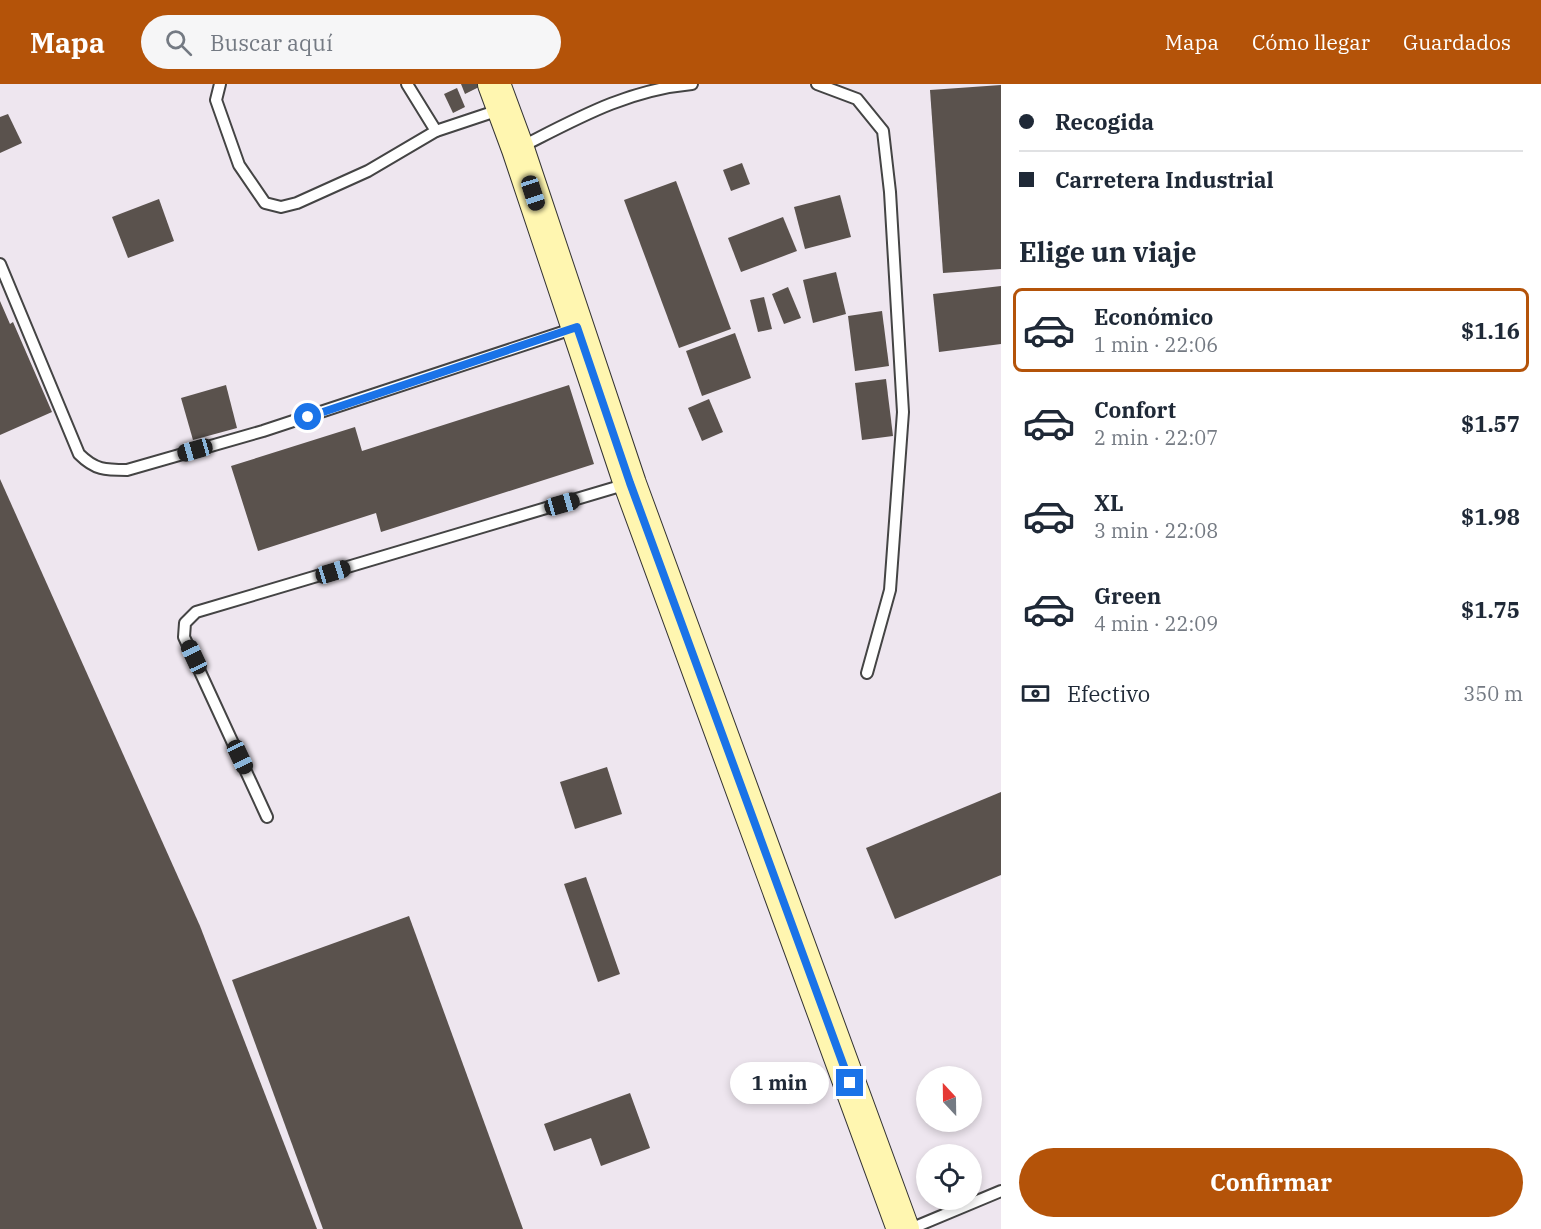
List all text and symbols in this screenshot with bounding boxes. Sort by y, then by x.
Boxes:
search box [141,15,561,69]
text: Mapa [30,24,105,61]
icon: search [162,26,195,59]
text: Buscar aquí [210,28,333,57]
text: Mapa [1165,28,1219,56]
text: Cómo llegar [1252,28,1370,56]
text: Guardados [1403,28,1511,56]
text: Recogida [1055,107,1154,136]
text: Carretera Industrial [1055,165,1274,194]
car [519,173,547,213]
text: Elige un viaje [1019,234,1197,269]
text: Económico [1094,302,1213,331]
icon: car [1022,303,1076,357]
text: $1.16 [1461,316,1520,345]
text: 1 min · 22:06 [1094,331,1218,358]
text: Confort [1094,395,1176,424]
icon: car [1022,396,1076,450]
route start [294,403,321,430]
text: $1.57 [1461,409,1520,438]
text: 2 min · 22:07 [1094,424,1218,451]
car [175,436,215,464]
text: XL [1094,488,1124,517]
icon: car [1022,489,1076,543]
car [542,490,582,518]
text: $1.98 [1461,502,1520,531]
text: 3 min · 22:08 [1094,517,1218,544]
car [313,558,353,586]
text: Green [1094,581,1161,610]
icon: car [1022,582,1076,636]
text: $1.75 [1461,595,1520,624]
text: 4 min · 22:09 [1094,610,1218,637]
car [178,637,210,677]
icon: cash [1019,677,1052,710]
text: Efectivo [1067,679,1150,708]
text: 350 m [1463,680,1523,707]
car [224,737,256,777]
callout: 1 min [730,1062,829,1104]
north arrow [916,1066,982,1132]
map controls [916,1066,982,1210]
text: 1 min [752,1069,808,1096]
route end [836,1069,863,1096]
button: locate [916,1144,982,1210]
button: Confirmar [1019,1148,1523,1217]

